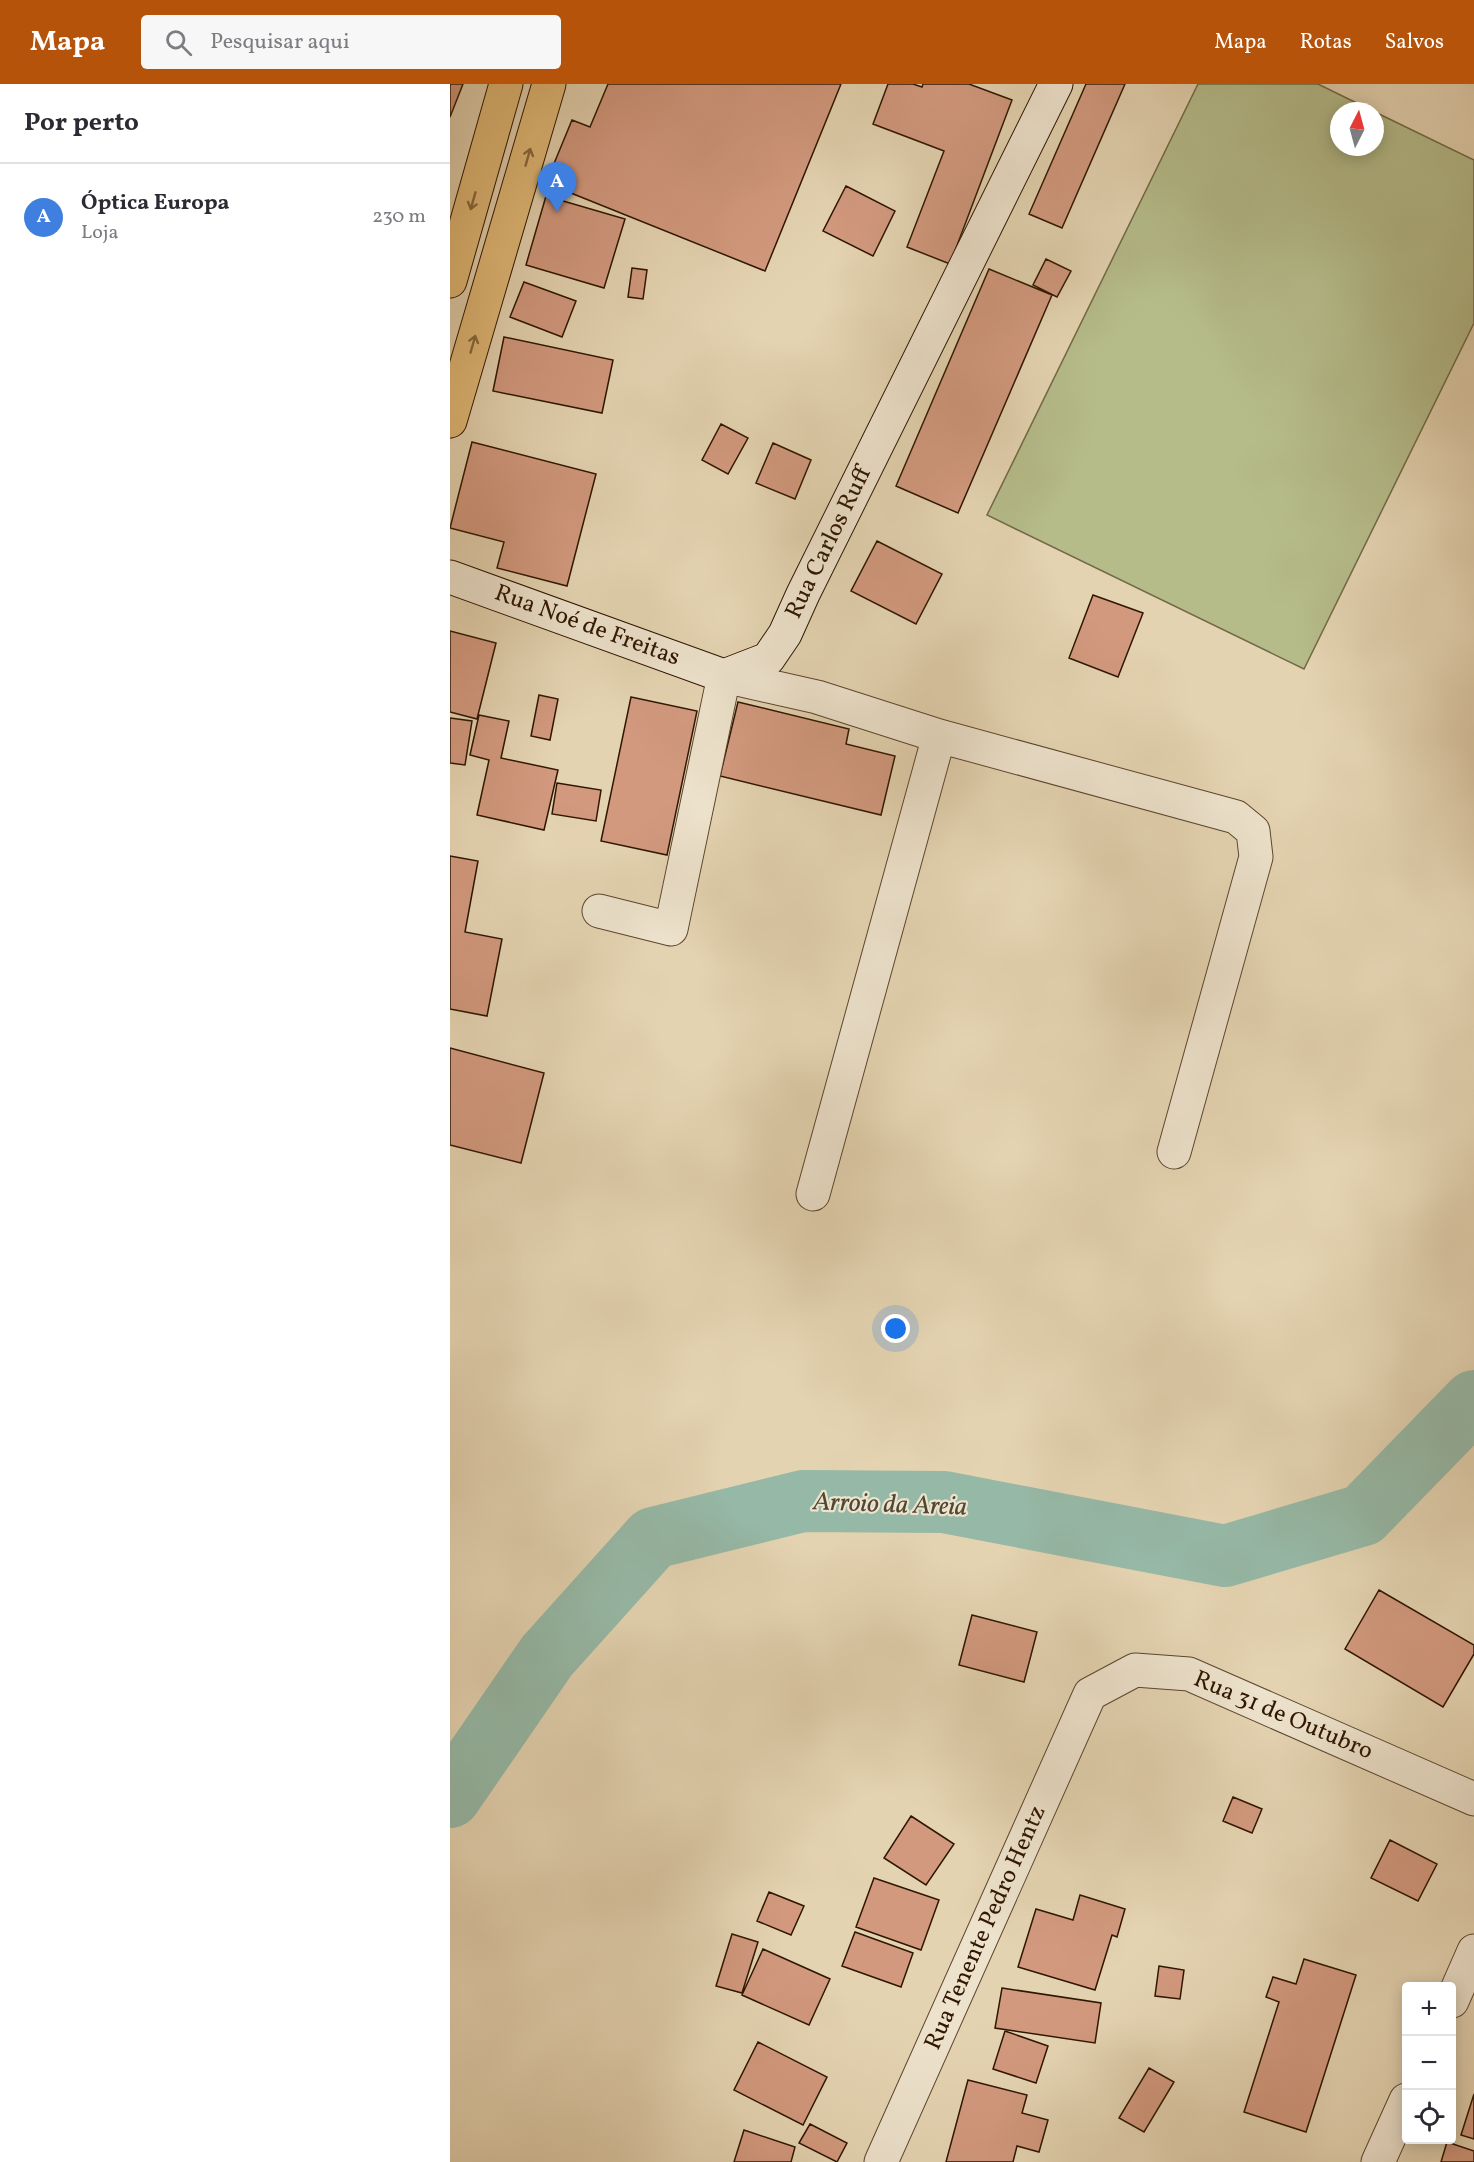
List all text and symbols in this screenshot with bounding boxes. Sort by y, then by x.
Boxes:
search box [141,15,561,69]
text: Mapa [30,23,105,62]
icon: search [162,26,195,59]
text: Pesquisar aqui [210,27,350,58]
text: Mapa [1214,28,1267,57]
text: Rotas [1300,28,1352,57]
text: Salvos [1385,28,1444,57]
north arrow [1330,102,1384,156]
text: Por perto [24,105,139,141]
one-way arrow [523,148,534,167]
pin: A [538,162,576,212]
text: Óptica Europa [81,188,230,219]
one-way arrow [467,191,478,210]
text: A [36,203,51,231]
text: 230 m [372,203,426,231]
text: Loja [81,219,118,247]
one-way arrow [467,335,479,354]
street label: Rua Carlos Ruff [777,459,881,625]
street label: Rua Noé de Freitas [489,577,685,675]
your location [881,1314,910,1343]
water label: Arroio da Areia [811,1484,968,1526]
street label: Rua 31 de Outubro [1188,1663,1378,1769]
street label: Rua Tenente Pedro Hentz [917,1800,1055,2056]
map controls [1402,1982,1456,2144]
button: + [1402,1982,1456,2036]
button: − [1402,2036,1456,2090]
button: locate [1402,2090,1456,2144]

